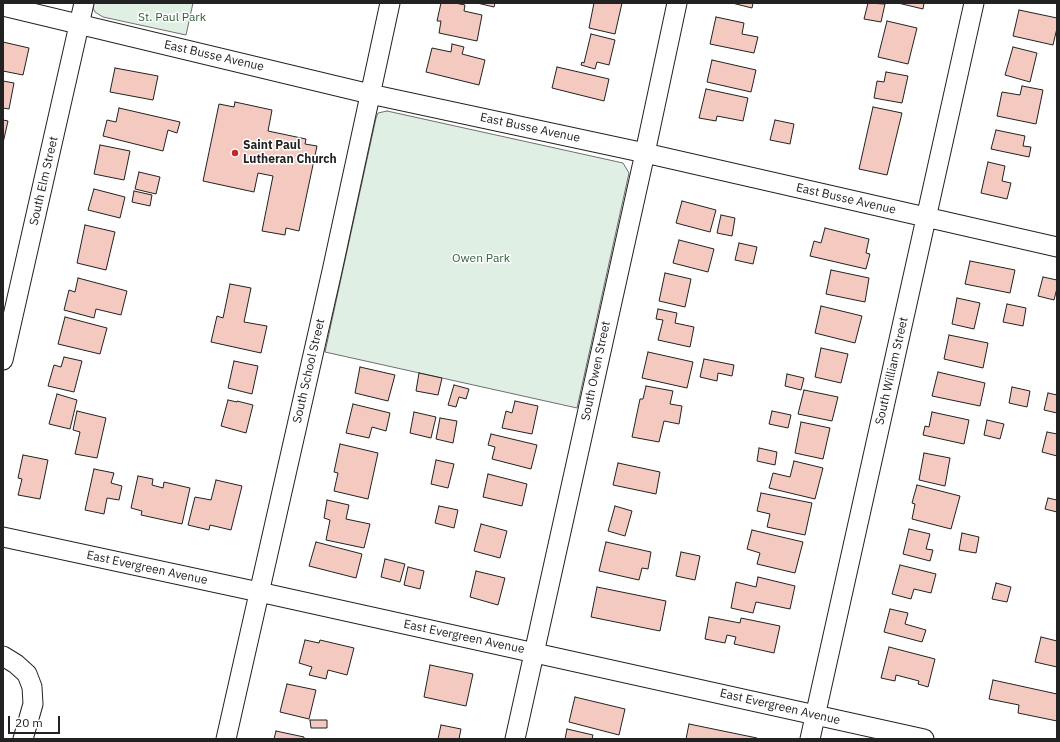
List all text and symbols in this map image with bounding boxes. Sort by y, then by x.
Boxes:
park label: St. Paul Park [138,11,206,25]
street label: East Busse Avenue [163,38,265,74]
street label: East Busse Avenue [479,110,581,146]
street label: South Elm Street [27,135,61,227]
place label: Saint Paul Lutheran Church [243,139,337,167]
marker: Saint Paul Lutheran Church [230,148,240,158]
street label: East Busse Avenue [795,181,897,217]
park label: Owen Park [452,252,510,266]
street label: South William Street [873,316,911,426]
street label: South School Street [290,317,328,425]
street label: South Owen Street [578,320,614,422]
street label: East Evergreen Avenue [85,548,209,588]
street label: East Evergreen Avenue [402,617,526,657]
street label: East Evergreen Avenue [718,686,842,728]
scale bar [10,708,62,734]
text: 20 m [15,715,43,730]

